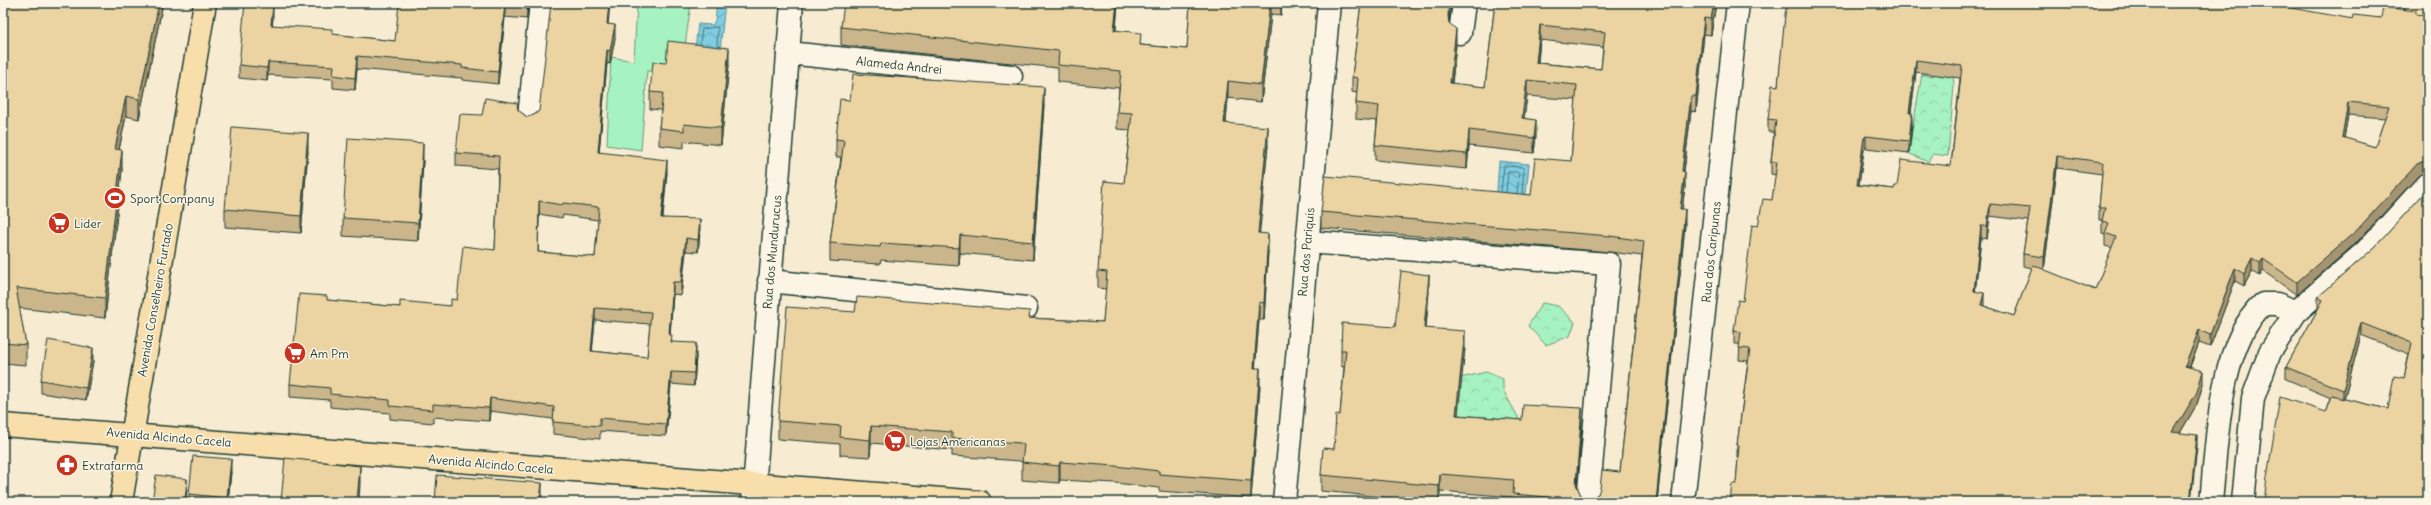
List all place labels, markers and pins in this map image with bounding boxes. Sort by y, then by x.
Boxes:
sports icon: Sport Company [102,185,128,211]
place label: Sport Company [130,191,215,206]
supermarket icon: Lider [46,210,72,236]
place label: Lider [74,216,102,231]
supermarket icon: Am Pm [282,340,308,366]
place label: Am Pm [310,346,349,361]
supermarket icon: Lojas Americanas [882,428,908,454]
place label: Lojas Americanas [910,434,1005,449]
pharmacy icon: Extrafarma [54,452,80,478]
place label: Extrafarma [82,458,144,473]

